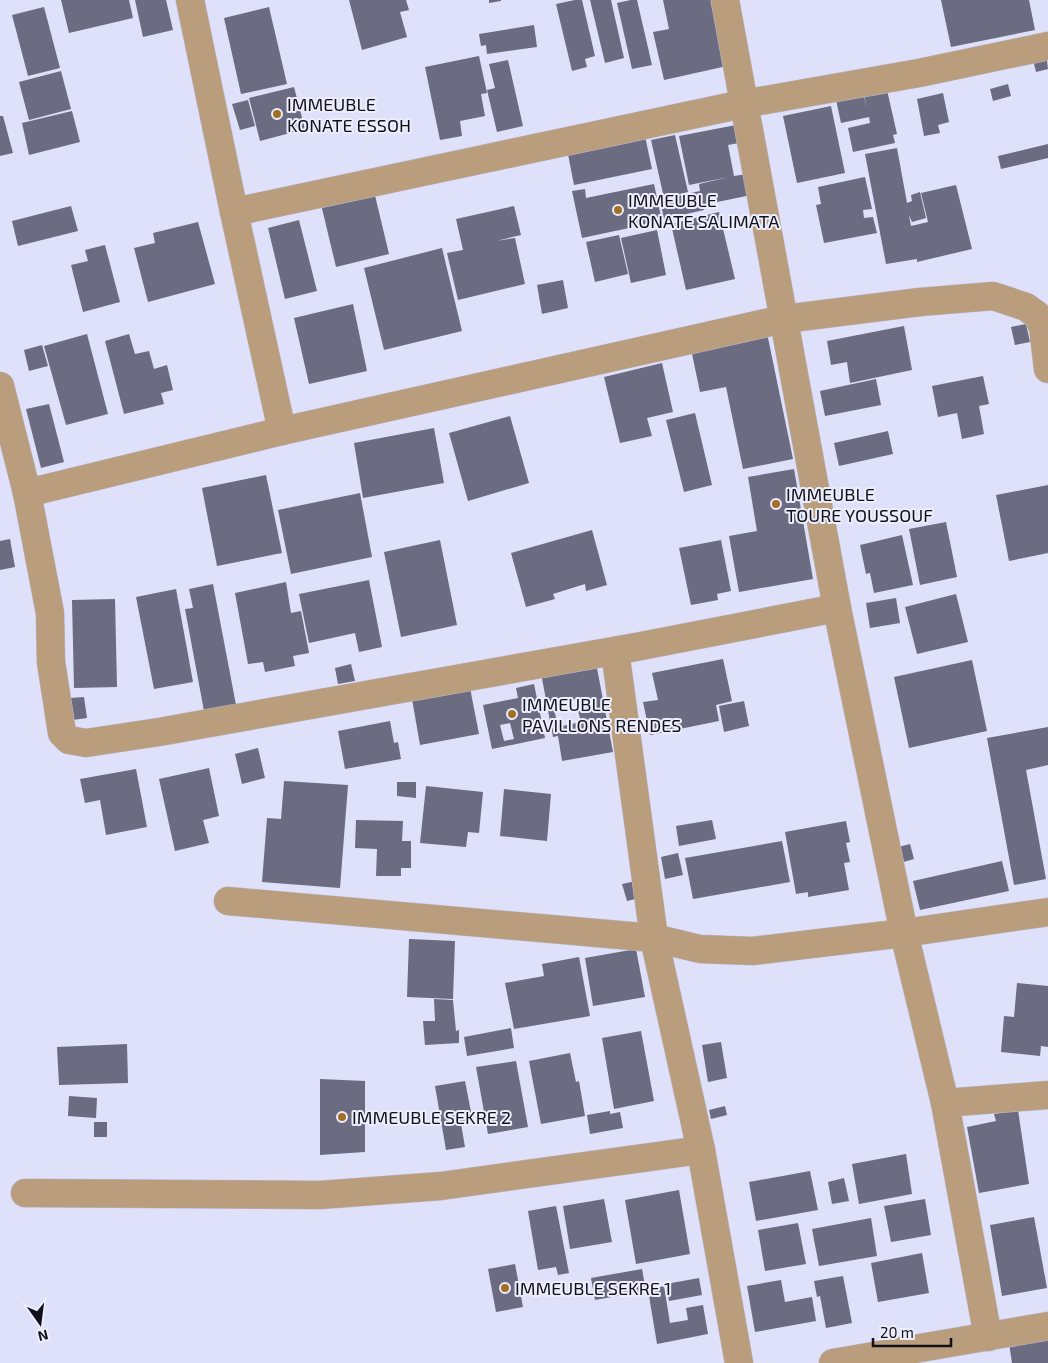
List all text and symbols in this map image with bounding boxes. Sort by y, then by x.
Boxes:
place label: IMMEUBLE KONATE ESSOH [287,93,411,136]
marker: IMMEUBLE KONATE ESSOH [271,108,283,120]
place label: IMMEUBLE KONATE SALIMATA [628,189,780,232]
marker: IMMEUBLE KONATE SALIMATA [612,204,624,216]
place label: IMMEUBLE TOURE YOUSSOUF [786,483,933,526]
marker: IMMEUBLE TOURE YOUSSOUF [770,498,782,510]
place label: IMMEUBLE PAVILLONS RENDES [522,693,681,736]
marker: IMMEUBLE PAVILLONS RENDES [506,708,518,720]
place label: IMMEUBLE SEKRE 2 [352,1106,511,1128]
marker: IMMEUBLE SEKRE 2 [336,1111,348,1123]
place label: IMMEUBLE SEKRE 1 [515,1277,671,1299]
marker: IMMEUBLE SEKRE 1 [499,1282,511,1294]
north arrow [15,1298,65,1348]
scale bar [873,1316,950,1348]
text: 20 m [880,1323,914,1341]
text: N [36,1327,50,1346]

